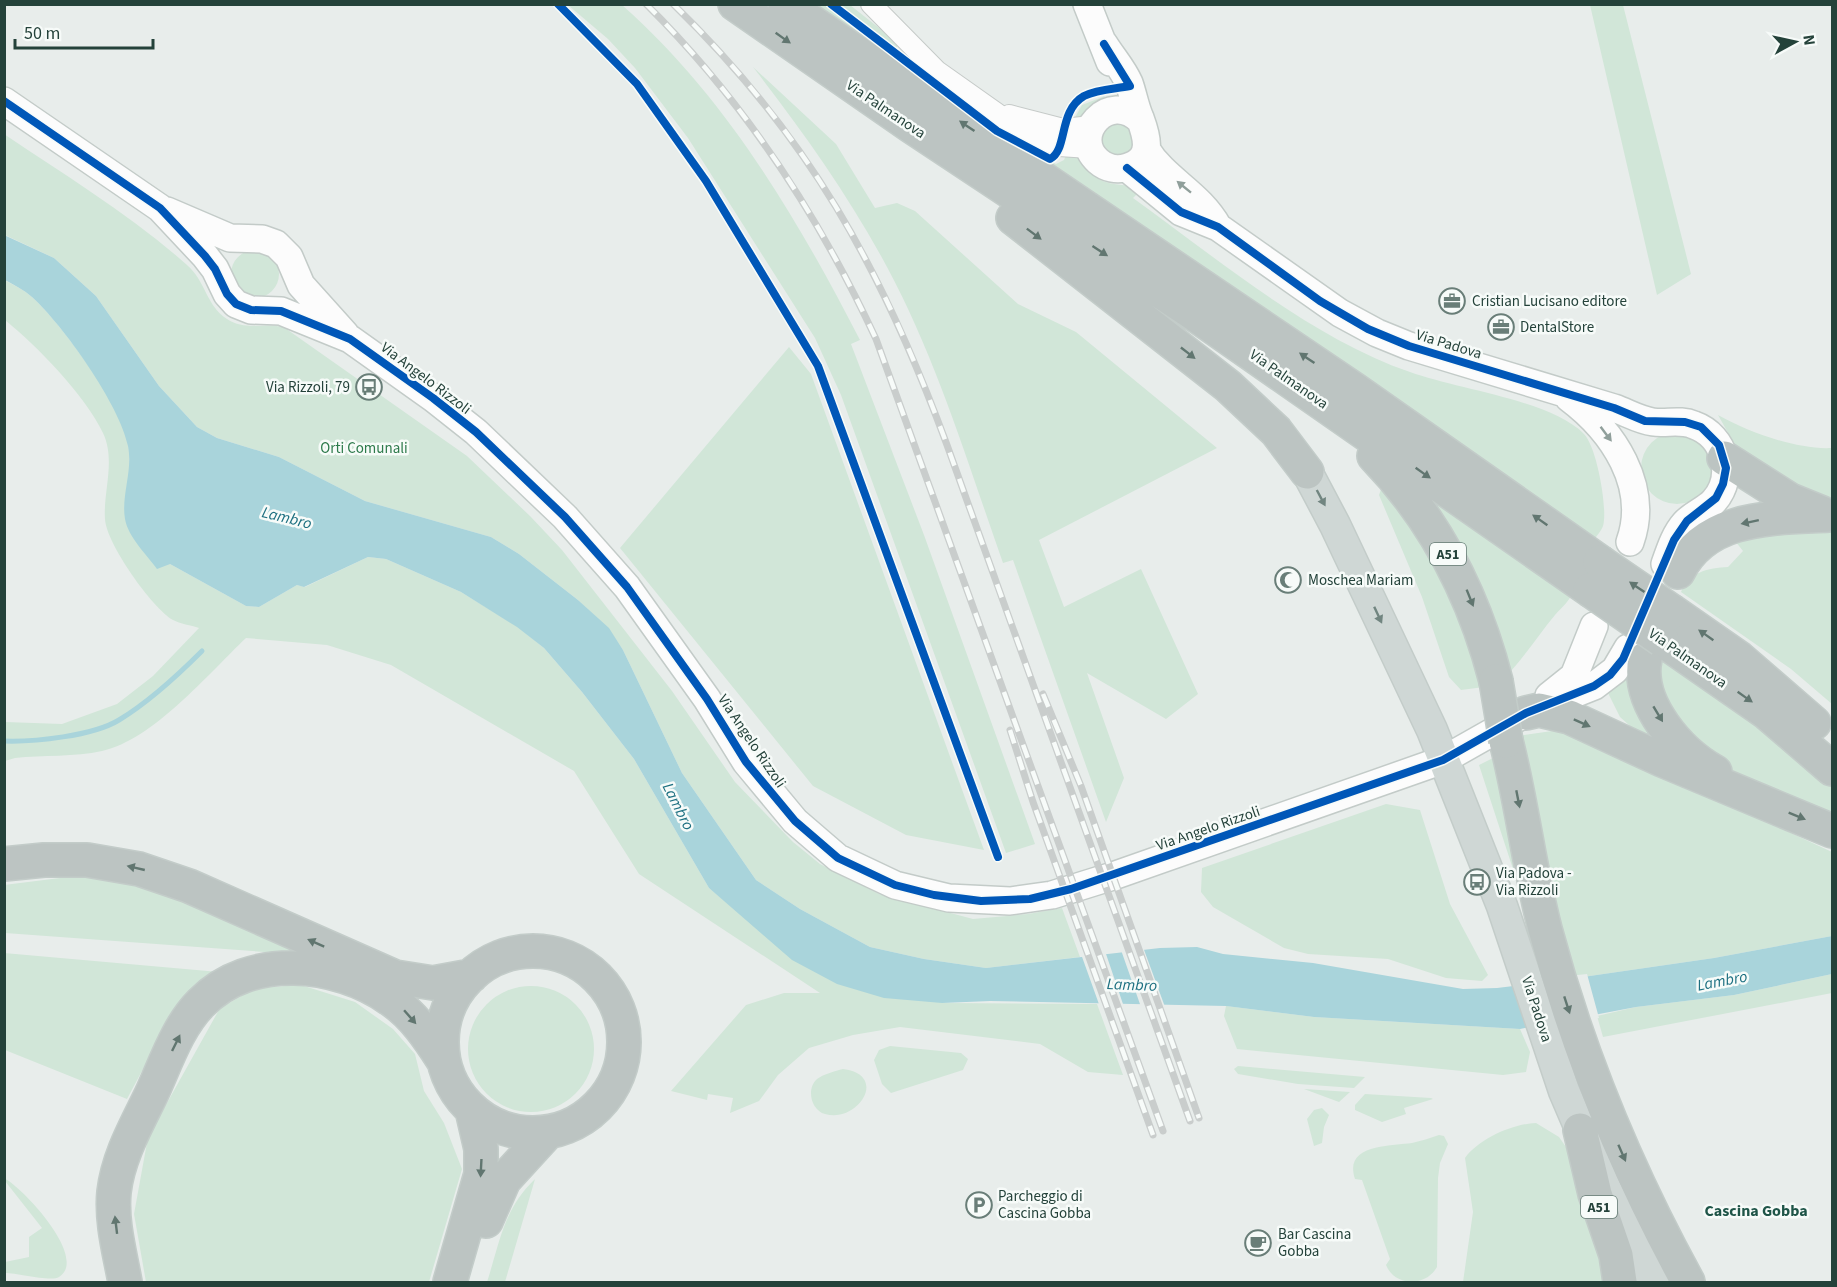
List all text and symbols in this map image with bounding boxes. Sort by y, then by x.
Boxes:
scale bar [15,12,153,50]
north arrow [1765,12,1825,72]
text: 50 m [24,21,60,46]
one-way arrow [775,32,791,44]
text: N [1797,33,1820,47]
street label: Via Palmanova [842,75,930,144]
one-way arrow [958,120,975,131]
one-way arrow [1176,180,1192,193]
one-way arrow [1026,227,1041,239]
one-way arrow [1092,245,1108,256]
office icon: Cristian Lucisano editore [1437,286,1467,316]
place label: Cristian Lucisano editore [1472,291,1627,312]
office icon: DentalStore [1486,312,1516,342]
place label: DentalStore [1520,317,1594,338]
street label: Via Padova [1413,324,1484,364]
street label: Via Angelo Rizzoli [376,337,475,419]
street label: Via Palmanova [1245,344,1332,414]
one-way arrow [1180,347,1196,360]
one-way arrow [1299,352,1315,364]
bus stop icon: Via Rizzoli, 79 [354,372,384,402]
place label: Via Rizzoli, 79 [266,377,350,398]
one-way arrow [1599,426,1612,442]
park label: Orti Comunali [320,438,408,459]
one-way arrow [1415,467,1431,479]
one-way arrow [1316,490,1326,507]
water label: Lambro [260,501,314,535]
one-way arrow [1532,514,1548,526]
one-way arrow [1740,518,1759,527]
road number: A51 [1430,543,1466,565]
mosque icon: Moschea Mariam [1273,565,1303,595]
place label: Moschea Mariam [1308,570,1413,591]
one-way arrow [1629,581,1645,593]
one-way arrow [1466,589,1475,607]
one-way arrow [1374,607,1383,624]
street label: Via Palmanova [1644,623,1731,693]
one-way arrow [1698,630,1714,641]
street label: Via Angelo Rizzoli [713,690,791,792]
one-way arrow [1736,691,1752,703]
one-way arrow [1653,706,1664,722]
one-way arrow [1574,719,1591,728]
water label: Lambro [657,779,699,834]
one-way arrow [1514,789,1523,808]
street label: Via Angelo Rizzoli [1153,801,1263,856]
one-way arrow [1789,811,1807,821]
one-way arrow [127,863,145,873]
place label: Via Padova - Via Rizzoli [1496,863,1572,901]
bus stop icon: Via Padova - Via Rizzoli [1462,867,1492,897]
one-way arrow [307,938,325,947]
water label: Lambro [1695,965,1749,997]
water label: Lambro [1106,973,1158,997]
street label: Via Padova [1516,974,1557,1045]
one-way arrow [1563,996,1572,1014]
one-way arrow [403,1009,416,1024]
one-way arrow [171,1034,180,1051]
one-way arrow [1618,1144,1627,1161]
one-way arrow [477,1158,486,1177]
place label: Parcheggio di Cascina Gobba [998,1186,1091,1224]
parking icon: Parcheggio di Cascina Gobba [964,1190,994,1220]
road number: A51 [1581,1196,1617,1218]
district label: Cascina Gobba [1704,1200,1808,1222]
one-way arrow [111,1215,120,1234]
place label: Bar Cascina Gobba [1278,1224,1351,1262]
cafe icon: Bar Cascina Gobba [1243,1228,1273,1258]

